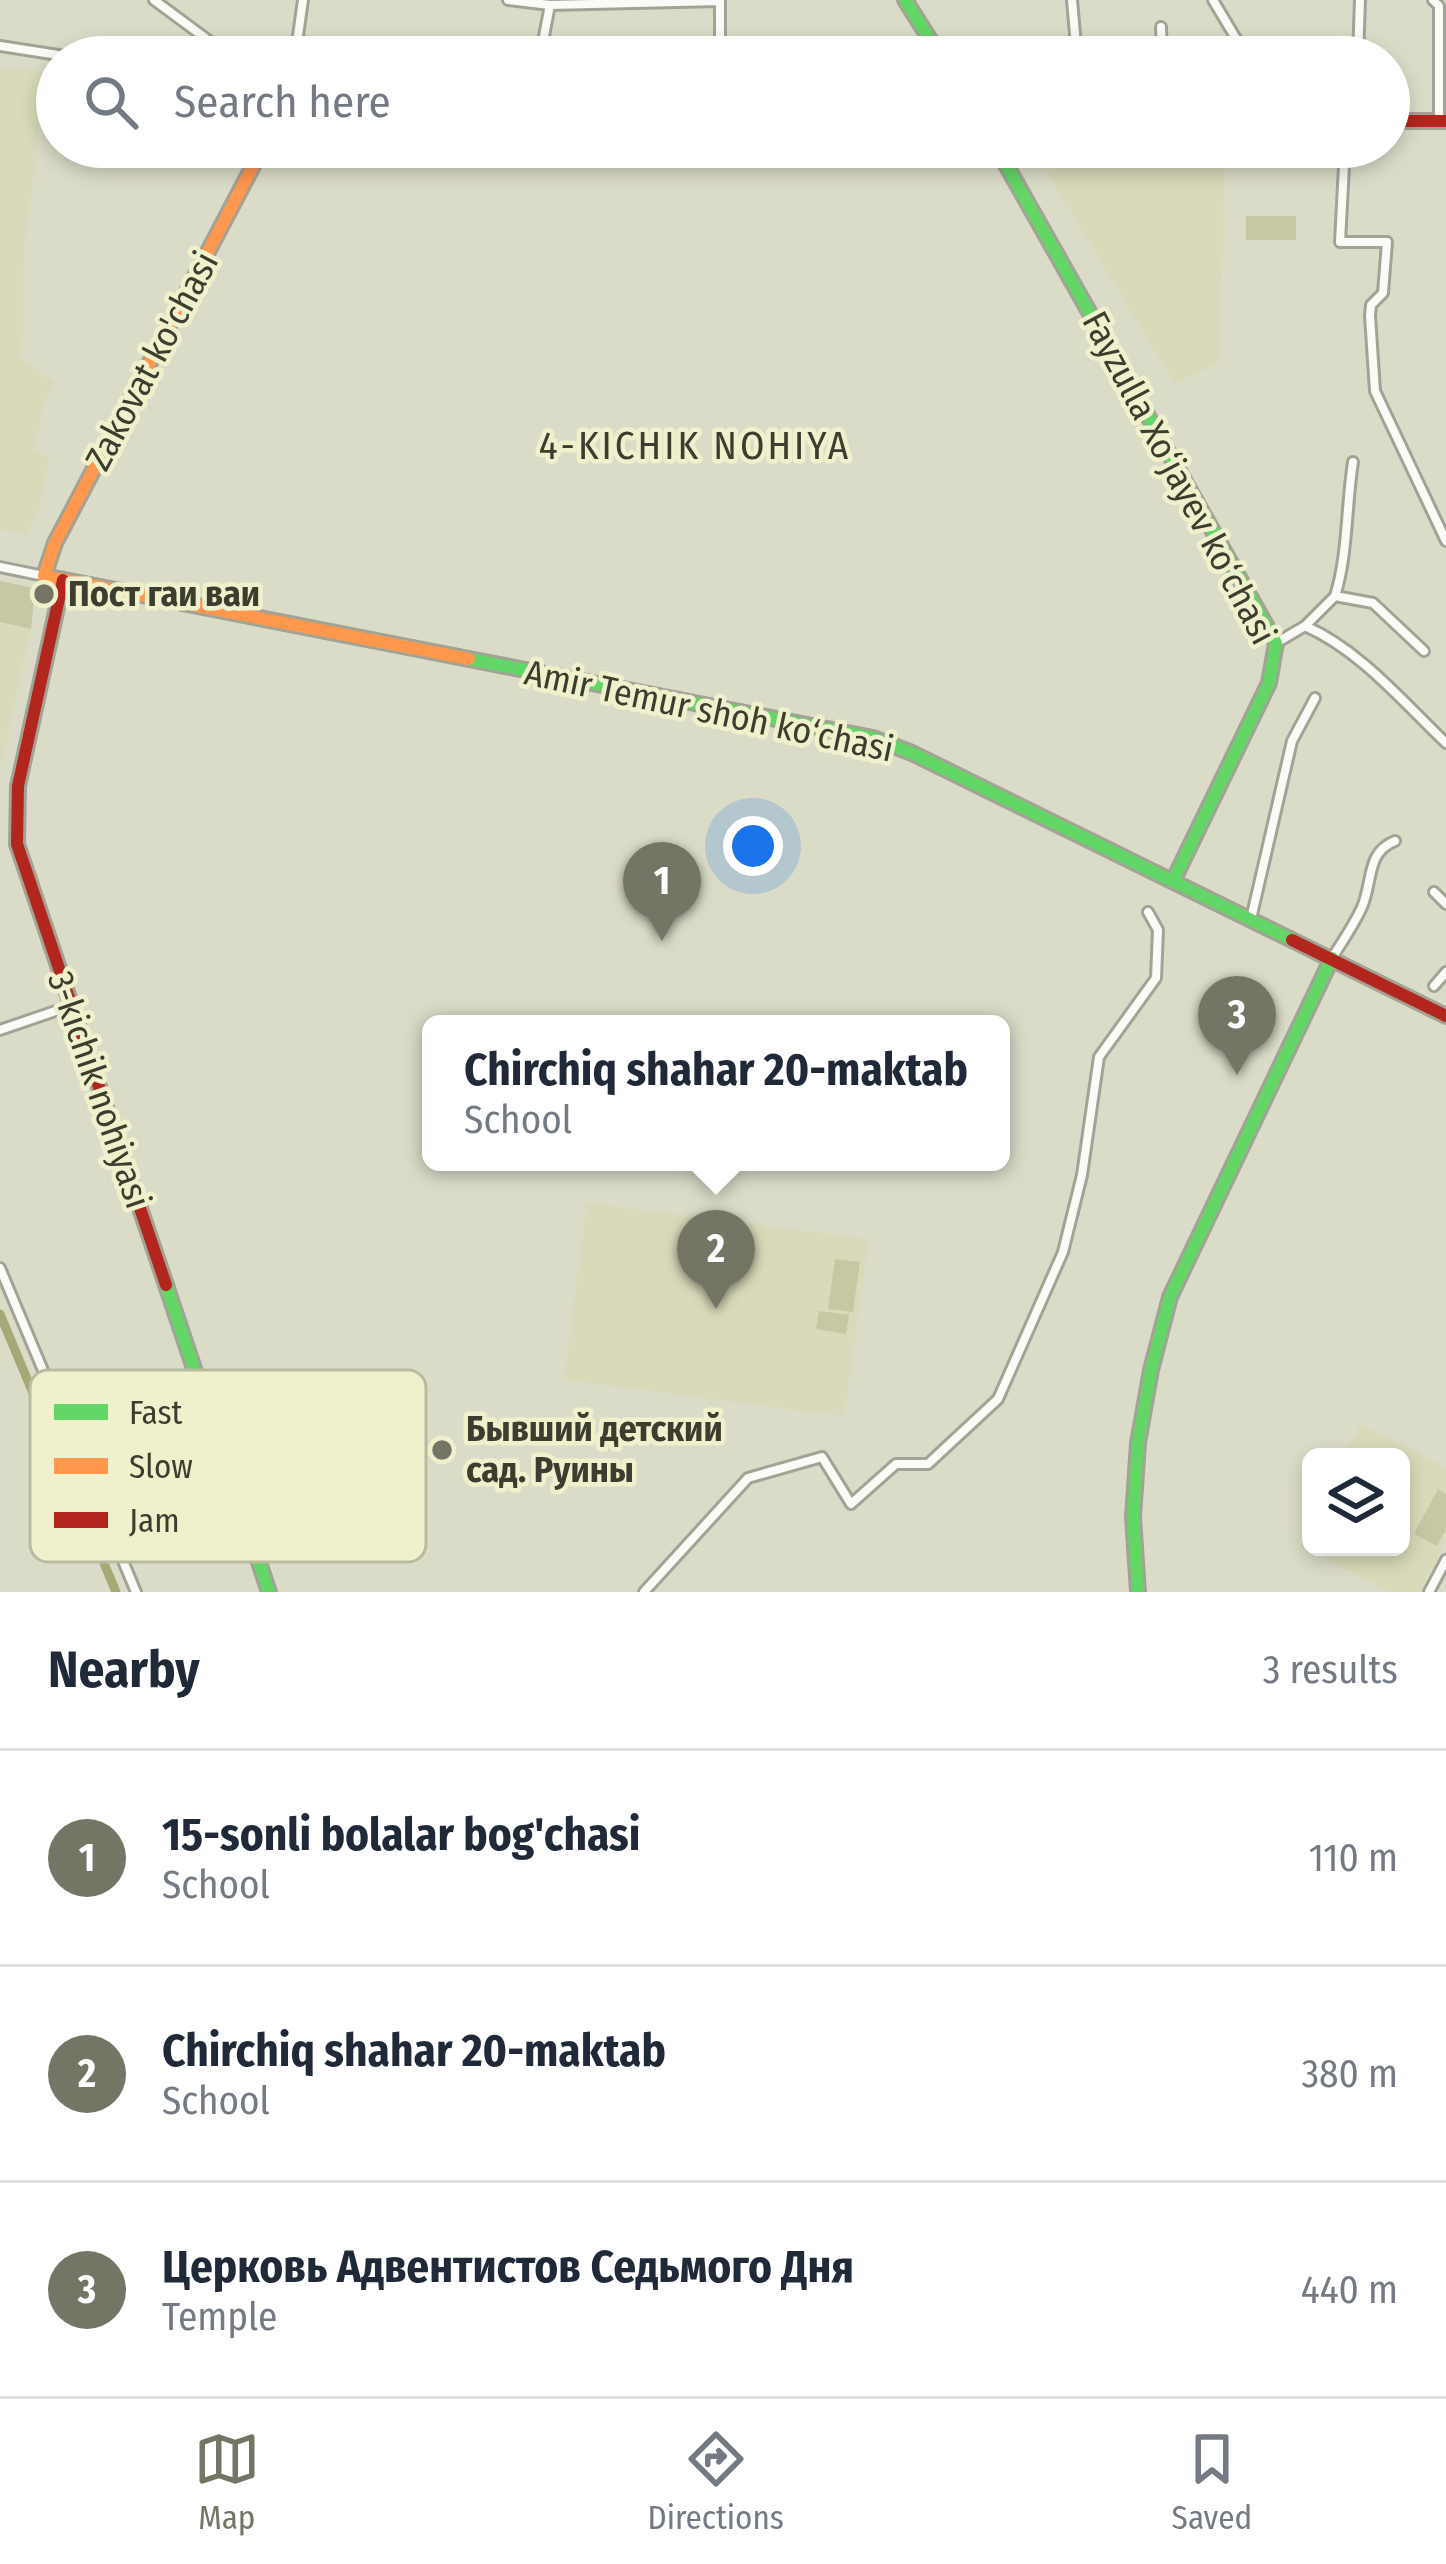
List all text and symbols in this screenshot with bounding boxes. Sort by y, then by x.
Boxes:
search box [36,36,1410,168]
icon: search [78,69,144,135]
text: Search here [174,75,391,129]
street label: Zakovat ko'chasi [76,244,228,478]
street label: Fayzulla Xo‘jayev ko‘chasi [1073,304,1285,652]
district label: 4-KICHIK NOHIYA [539,423,851,469]
place label: Пост гаи ваи [68,572,260,616]
marker: Пост гаи ваи [31,581,57,607]
street label: Amir Temur shoh ko‘chasi [521,650,897,772]
your location [723,816,783,876]
pin: 1 [623,842,701,941]
street label: 3-kichik nohiyasi [38,966,160,1214]
pin: 3 [1198,976,1276,1075]
popup [422,1015,1010,1171]
text: Chirchiq shahar 20-maktab [464,1043,968,1097]
text: School [464,1097,572,1143]
pin: 2 [677,1210,755,1309]
legend [30,1370,426,1562]
text: Fast [129,1393,183,1433]
place label: Бывший детский сад. Руины [466,1407,723,1492]
marker: Бывший детский сад. Руины [429,1437,455,1463]
text: Slow [129,1447,193,1487]
map controls [1302,1448,1410,1556]
button: layers [1302,1448,1410,1556]
text: Jam [129,1501,180,1541]
text: Nearby [48,1639,200,1701]
text: 3 results [1263,1647,1398,1693]
text: 15-sonli bolalar bog'chasi [162,1808,641,1862]
text: 1 [79,1835,95,1881]
text: 110 m [1309,1835,1398,1881]
text: School [162,1862,270,1908]
text: Chirchiq shahar 20-maktab [162,2024,666,2078]
text: 2 [78,2051,96,2097]
text: 380 m [1301,2051,1398,2097]
text: School [162,2078,270,2124]
text: Церковь Адвентистов Седьмого Дня [162,2240,854,2294]
text: 3 [78,2267,96,2313]
text: 440 m [1301,2267,1398,2313]
text: Temple [162,2294,277,2340]
tab: Map [194,2426,260,2538]
tab: Directions [647,2426,784,2538]
tab: Saved [1172,2426,1252,2538]

